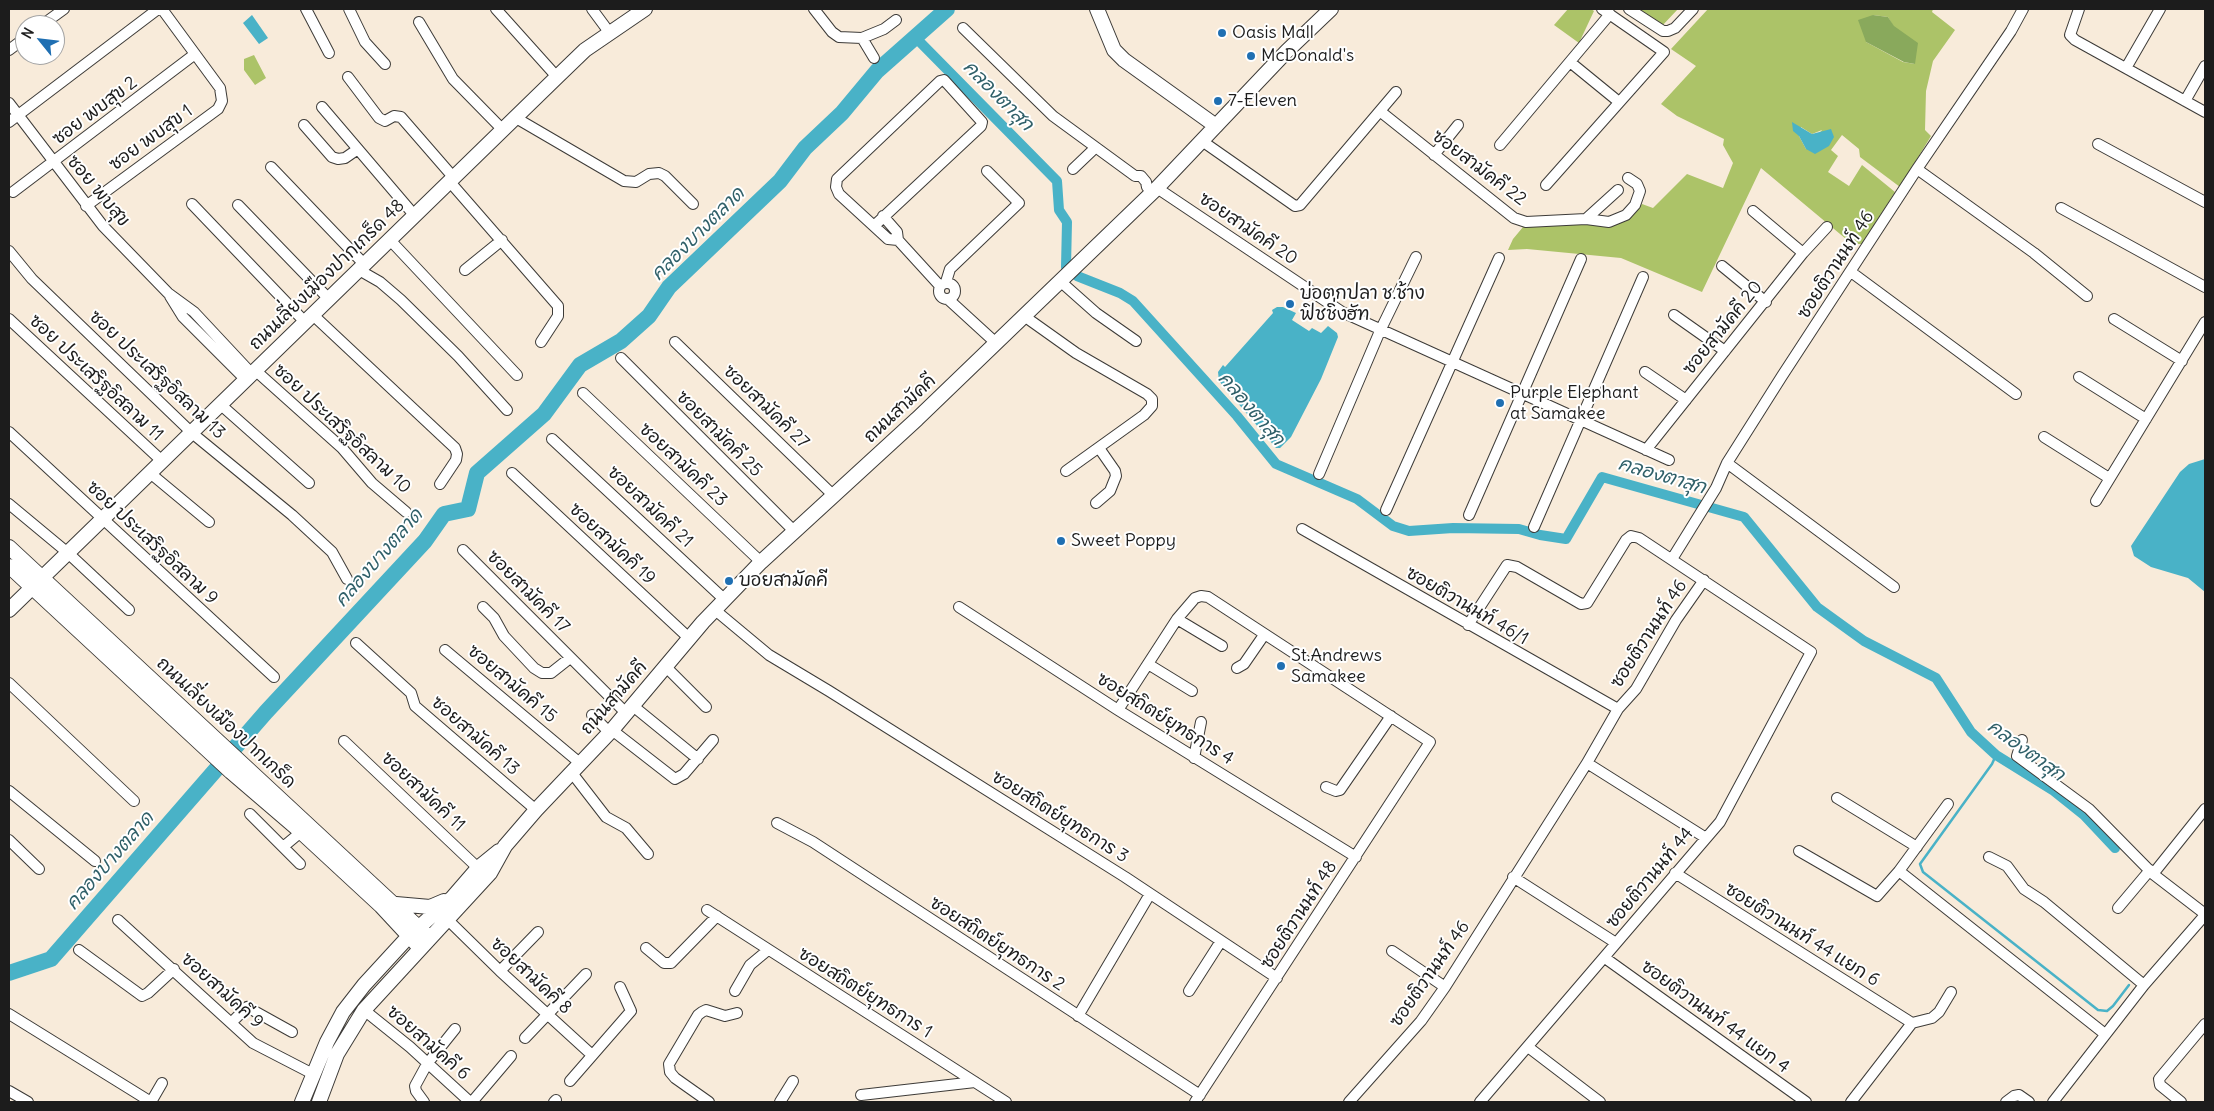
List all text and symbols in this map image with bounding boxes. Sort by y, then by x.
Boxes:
north arrow [15,15,65,65]
place label: Oasis Mall [1232,22,1314,44]
text: N [18,25,38,42]
marker: Oasis Mall [1216,27,1228,39]
place label: McDonald's [1261,45,1354,67]
marker: McDonald's [1245,50,1257,62]
water label: คลองตาสุก [958,56,1038,136]
street label: ซอย พบสุข 2 [48,72,142,150]
place label: 7-Eleven [1228,90,1297,112]
marker: 7-Eleven [1212,95,1224,107]
street label: ซอย พบสุข 1 [105,101,197,175]
street label: ซอยสามัคคี 22 [1428,126,1530,210]
street label: ซอย พบสุข [62,151,134,231]
water label: คลองบางตลาด [647,183,749,285]
street label: ซอยสามัคคี 20 [1195,188,1301,270]
street label: ถนนเลี่ยงเมืองปากเกร็ด 48 [245,195,409,355]
street label: ซอยติวานนท์ 46 [1793,207,1879,323]
street label: ซอยสามัคคี 20 [1679,277,1767,379]
place label: บ่อตกปลา ช.ช้าง ฟิชชิ่งฮัท [1300,283,1425,326]
marker: บ่อตกปลา ช.ช้าง ฟิชชิ่งฮัท [1284,298,1296,310]
street label: ซอย ประเสริฐอิสลาม 13 [84,306,230,444]
street label: ซอย ประเสริฐอิสลาม 11 [24,310,168,446]
street label: ซอย ประเสริฐอิสลาม 10 [269,360,415,498]
street label: ซอยสามัคคี 27 [718,361,814,453]
water label: คลองตาสุก [1213,368,1289,450]
street label: ถนนสามัคคี [860,370,940,448]
place label: Purple Elephant at Samakee [1510,382,1639,424]
street label: ซอยสามัคคี 25 [671,386,767,482]
marker: Purple Elephant at Samakee [1494,397,1506,409]
street label: ซอยสามัคคี 23 [634,419,732,511]
water label: คลองตาสุก [1616,453,1708,499]
street label: ซอยสามัคคี 21 [603,462,697,552]
street label: ซอย ประเสริฐอิสลาม 9 [82,477,222,609]
street label: ซอยสามัคคี 19 [564,499,660,589]
water label: คลองบางตลาด [330,504,428,612]
place label: Sweet Poppy [1071,530,1176,552]
marker: Sweet Poppy [1055,535,1067,547]
street label: ซอยสามัคคี 17 [482,546,574,638]
street label: ซอยติวานนท์ 46/1 [1402,562,1532,650]
place label: บอยสามัคคี [739,570,828,592]
marker: บอยสามัคคี [723,575,735,587]
street label: ซอยติวานนท์ 46 [1606,576,1692,692]
street label: ซอยสามัคคี 15 [463,640,561,728]
place label: St.Andrews Samakee [1291,645,1382,688]
street label: ถนนเลี่ยงเมืองปากเกร็ด [152,653,300,793]
street label: ถนนสามัคคี [576,657,652,739]
marker: St.Andrews Samakee [1275,660,1287,672]
street label: ซอยสถิตย์ยุทธการ 4 [1093,668,1237,770]
street label: ซอยสามัคคี 13 [426,692,524,780]
water label: คลองตาสุก [1983,715,2069,787]
street label: ซอยสามัคคี 11 [377,748,469,836]
street label: ซอยสถิตย์ยุทธการ 3 [988,766,1132,868]
water label: คลองบางตลาด [61,807,159,915]
street label: ซอยติวานนท์ 44 [1602,823,1698,933]
street label: ซอยติวานนท์ 48 [1256,857,1342,973]
street label: ซอยติวานนท์ 44 แยก 6 [1721,879,1883,991]
street label: ซอยสถิตย์ยุทธการ 2 [925,892,1069,996]
street label: ซอยติวานนท์ 46 [1385,917,1475,1031]
street label: ซอยสามัคคี 8 [486,933,576,1019]
street label: ซอยสถิตย์ยุทธการ 1 [794,943,936,1043]
street label: ซอยสามัคคี 9 [177,949,267,1033]
street label: ซอยติวานนท์ 44 แยก 4 [1637,956,1793,1078]
street label: ซอยสามัคคี 6 [382,1001,474,1085]

